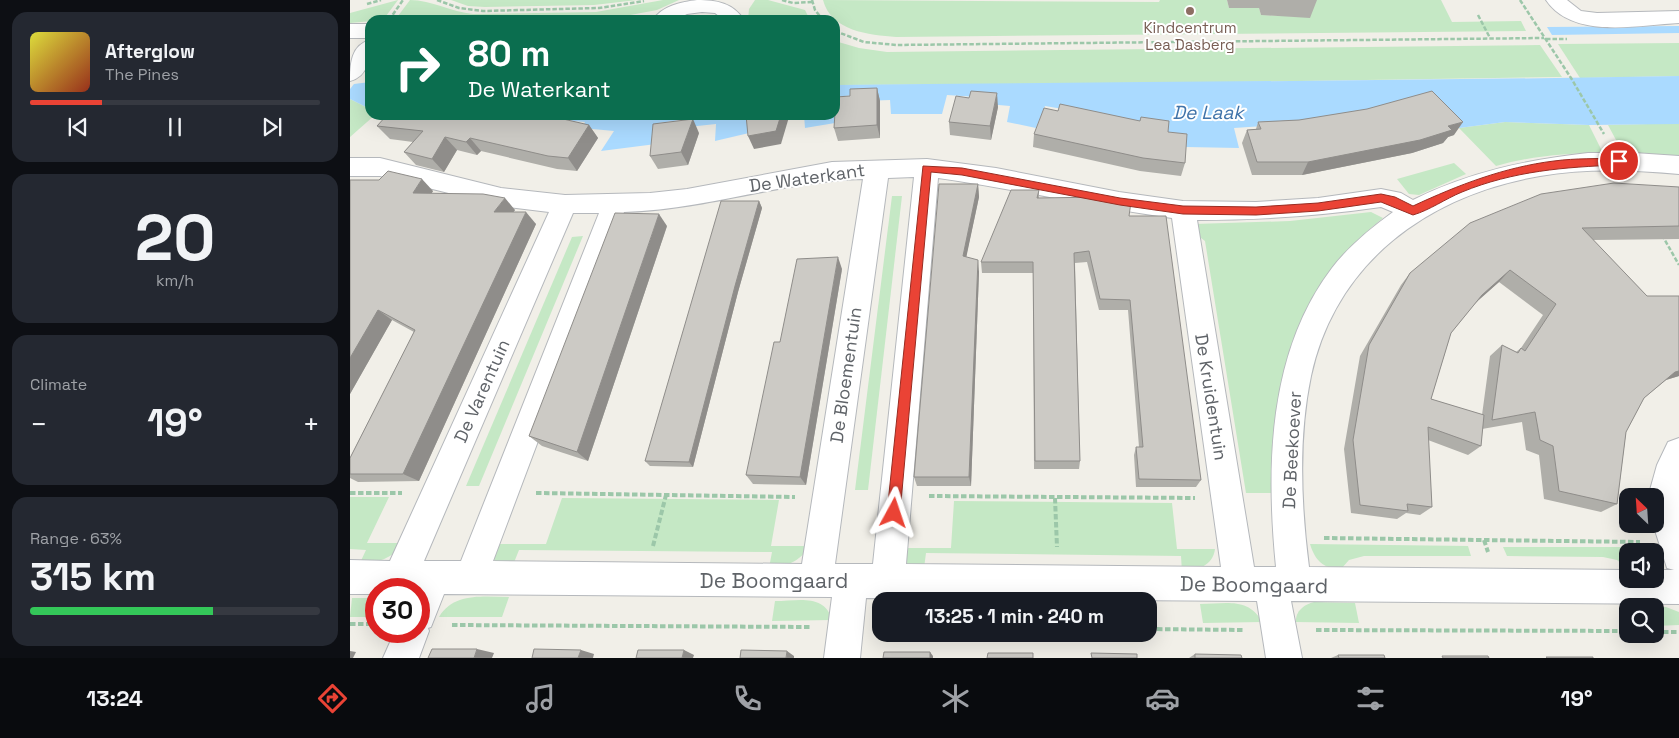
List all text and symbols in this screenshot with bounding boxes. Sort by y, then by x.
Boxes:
marker: Kindcentrum Lea Dasberg [1184,5,1196,17]
place label: Kindcentrum Lea Dasberg [1143,18,1237,54]
text: 80 m [468,32,550,76]
icon: right [385,35,450,100]
text: Afterglow [105,39,195,64]
text: The Pines [105,64,179,85]
text: De Waterkant [468,75,611,103]
water label: De Laak [1172,100,1246,125]
icon: previous [64,113,92,141]
icon: pause [161,113,189,141]
icon: next [258,113,286,141]
pin [1598,140,1640,182]
icon: arrive [1605,147,1633,175]
street label: De Waterkant [748,158,866,197]
text: 20 [135,196,215,279]
text: km/h [156,270,194,291]
street label: De Bloementuin [825,306,866,444]
street label: De Kruidentuin [1190,332,1233,462]
street label: De Varentuin [449,336,515,446]
text: Climate [30,374,87,395]
street label: De Beekoever [1277,390,1306,509]
text: 19° [147,399,203,447]
text: − [30,406,47,442]
text: + [303,406,320,442]
position arrow [867,486,919,538]
north arrow [1619,488,1664,532]
map controls [1619,488,1664,643]
text: Range · 63% [30,528,122,549]
button: sound [1619,543,1664,588]
text: 315 km [30,553,156,601]
street label: De Boomgaard [700,567,848,594]
street label: De Boomgaard [1180,570,1328,599]
speed limit sign: 30 [365,578,430,643]
button: search [1619,598,1664,643]
text: 13:25 · 1 min · 240 m [925,604,1104,629]
icon: directions [315,681,350,716]
icon: music [523,681,558,716]
icon: phone [730,681,765,716]
icon: climate [938,681,973,716]
icon: car [1145,681,1180,716]
icon: filters [1353,681,1388,716]
text: 13:24 [86,684,143,712]
text: 19° [1560,684,1593,712]

